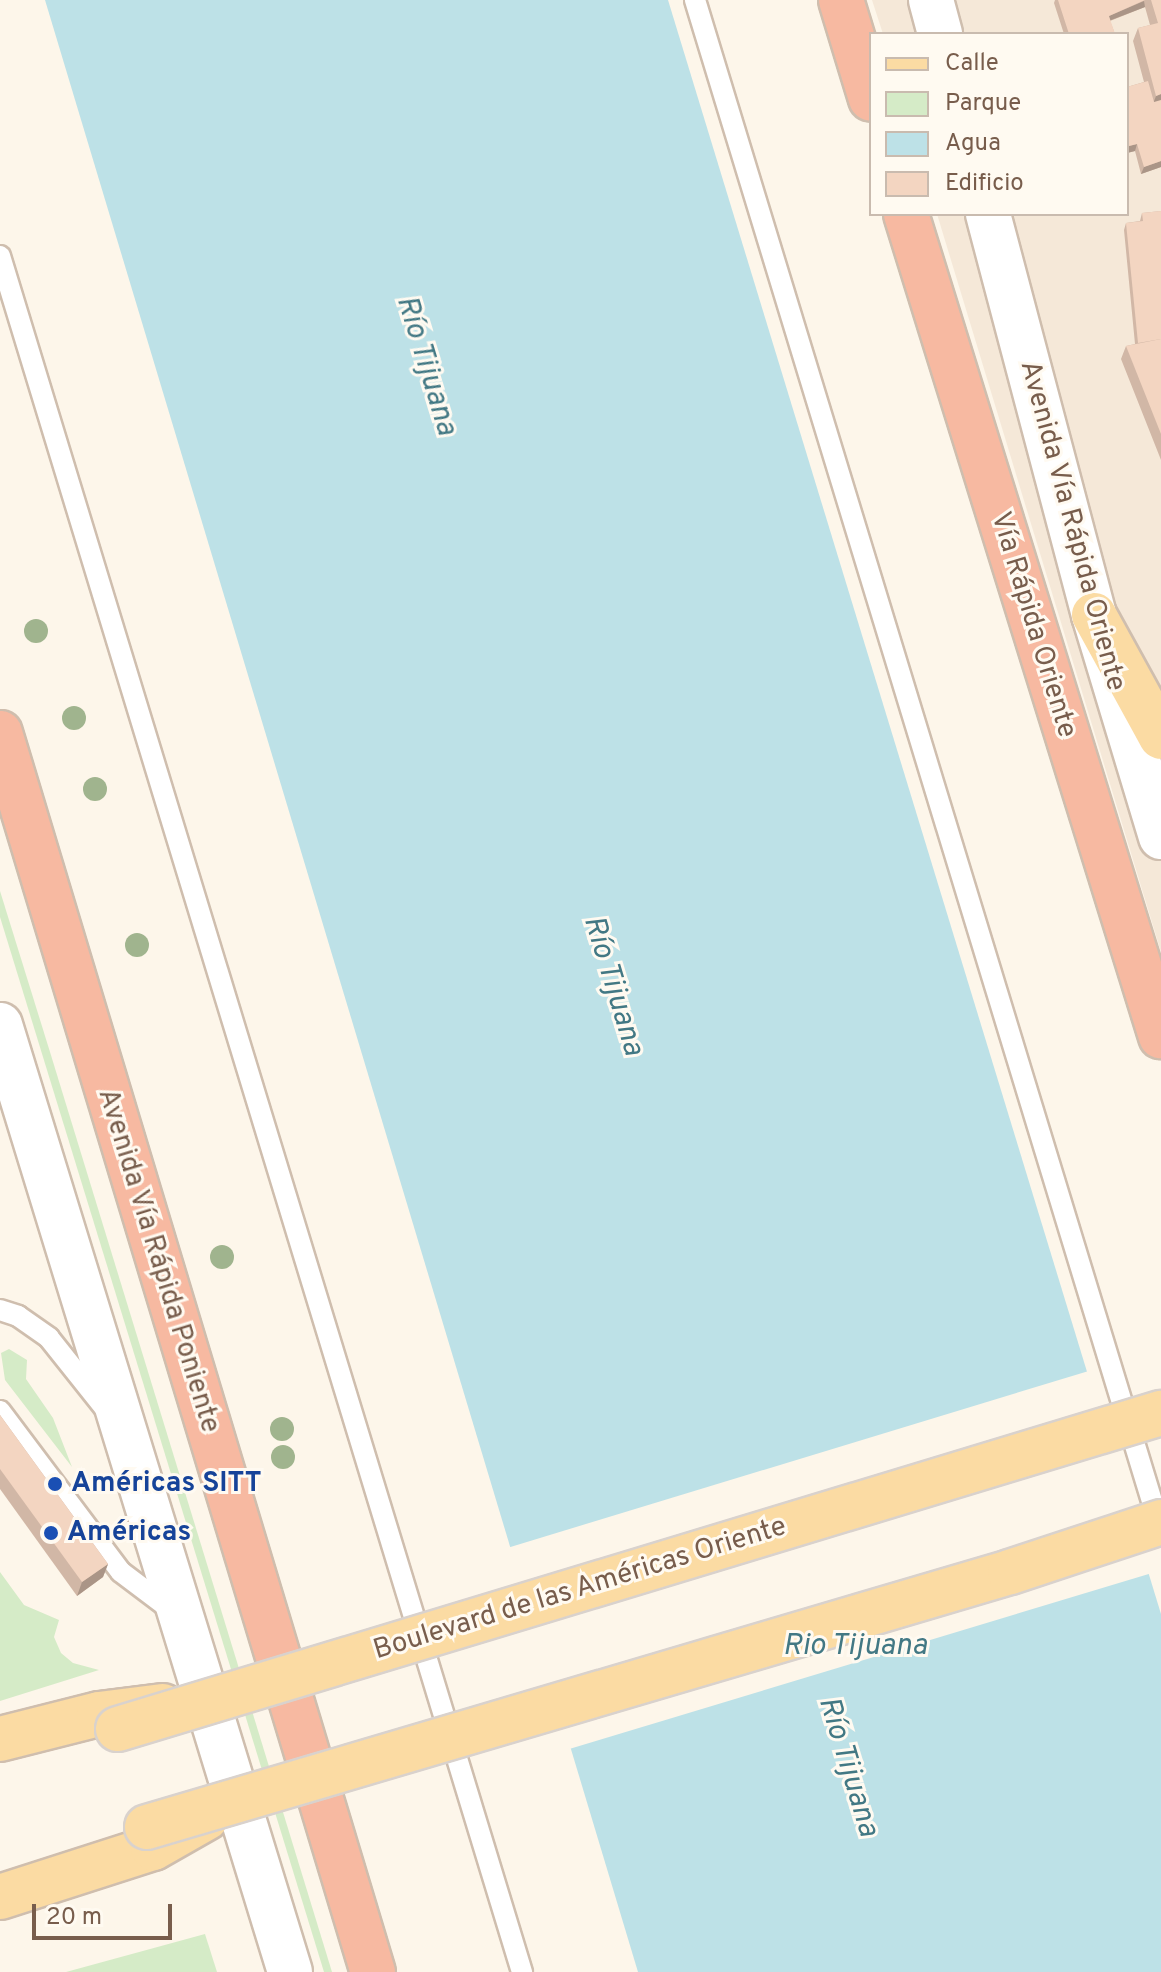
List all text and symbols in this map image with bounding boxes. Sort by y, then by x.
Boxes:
legend [869,32,1129,216]
text: Calle [945,49,999,79]
text: Parque [945,89,1021,119]
text: Agua [945,129,1001,159]
text: Edificio [945,169,1024,199]
water label: Río Tijuana [387,291,463,441]
street label: Avenida Vía Rápida Oriente [1012,357,1132,695]
street label: Vía Rápida Oriente [983,508,1083,742]
water label: Río Tijuana [574,911,650,1061]
street label: Avenida Vía Rápida Poniente [89,1084,227,1438]
place label: Américas SITT [71,1467,262,1501]
marker: Américas SITT [46,1475,64,1493]
street label: Boulevard de las Américas Oriente [369,1510,791,1668]
place label: Américas [67,1516,191,1550]
marker: Américas [42,1524,60,1542]
water label: Rio Tijuana [782,1629,928,1665]
water label: Río Tijuana [809,1692,885,1842]
scale bar [36,1888,176,1938]
text: 20 m [46,1903,102,1933]

